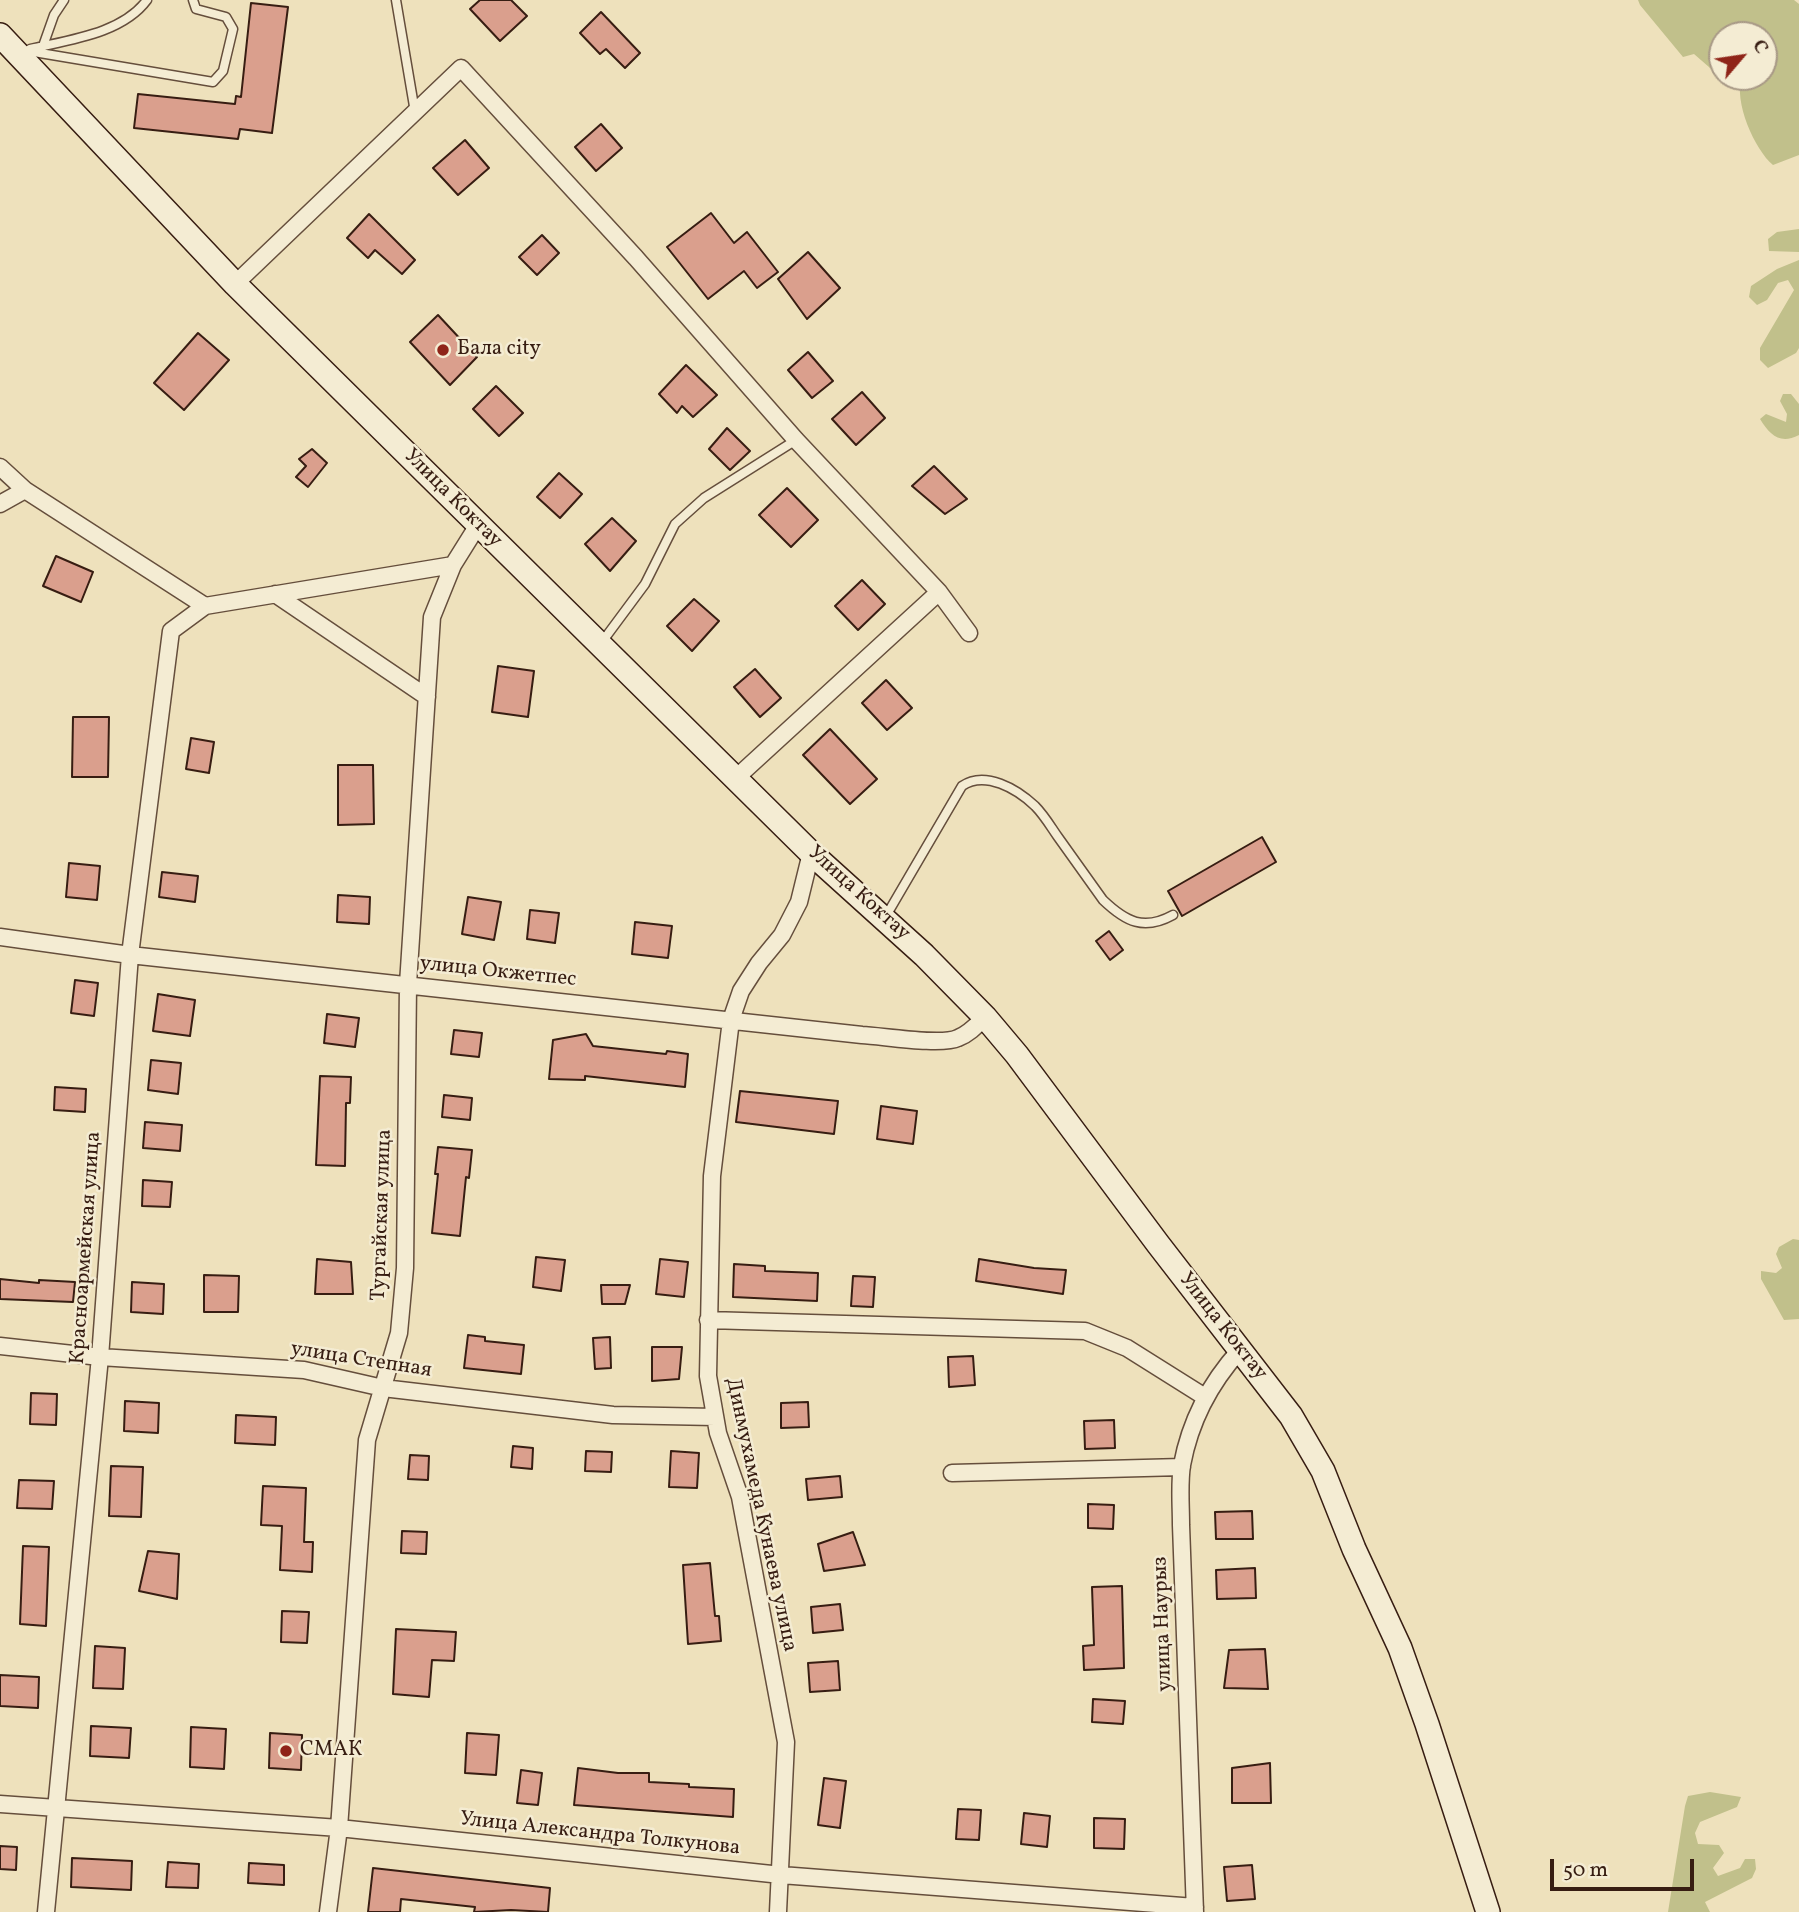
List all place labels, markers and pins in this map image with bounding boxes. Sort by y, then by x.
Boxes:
place label: Бала city [457,337,541,363]
marker: Бала city [435,342,451,358]
place label: СМАК [300,1738,362,1764]
marker: СМАК [278,1743,294,1759]

